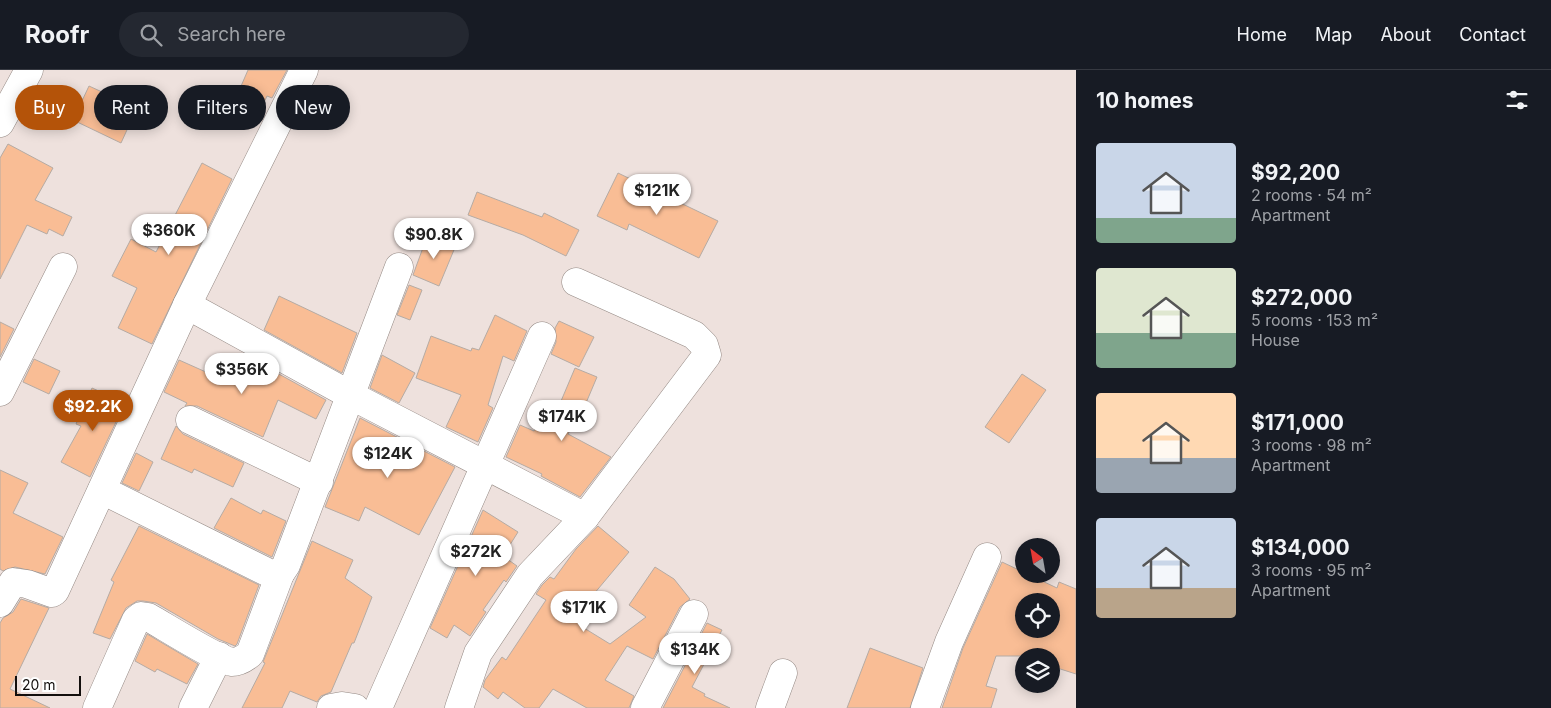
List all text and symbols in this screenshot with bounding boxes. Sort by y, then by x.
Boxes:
search box [119,12,469,57]
text: Roofr [25,20,89,49]
icon: search [137,21,165,49]
text: Search here [177,23,286,46]
text: Home [1237,24,1287,45]
text: Map [1315,24,1352,45]
text: About [1380,24,1431,45]
text: Contact [1459,24,1526,45]
chip: Buy [15,85,84,130]
chip: Rent [94,85,168,130]
chip: Filters [178,85,266,130]
chip: New [276,85,350,130]
icon: filters [1503,86,1531,114]
text: 10 homes [1096,88,1194,113]
text: $92,200 [1251,160,1340,185]
icon: home [1136,163,1196,223]
pin: $121K [622,174,692,216]
text: $121K [634,180,680,200]
text: 2 rooms · 54 m² [1251,185,1372,205]
text: Apartment [1251,205,1331,225]
pin: $360K [134,214,204,256]
pin: $90.8K [393,218,475,260]
text: $360K [142,220,196,240]
text: $90.8K [405,224,463,244]
text: $272,000 [1251,285,1352,310]
icon: home [1136,288,1196,348]
text: 5 rooms · 153 m² [1251,310,1378,330]
text: House [1251,330,1300,350]
pin: $356K [207,352,277,395]
text: $356K [216,359,268,379]
pin: $92.2K [52,390,134,432]
text: $92.2K [64,396,122,416]
pin: $174K [527,400,597,442]
text: $174K [538,406,586,426]
text: $171,000 [1251,410,1344,435]
icon: home [1136,413,1196,473]
text: 3 rooms · 98 m² [1251,435,1372,455]
pin: $124K [353,436,423,479]
text: $124K [363,443,413,463]
text: Apartment [1251,455,1331,475]
pin: $272K [441,534,511,577]
text: $134,000 [1251,535,1350,560]
north arrow [1015,538,1060,582]
map controls [1015,538,1060,693]
icon: home [1136,538,1196,598]
text: $272K [450,541,502,561]
text: 3 rooms · 95 m² [1251,560,1372,580]
text: Apartment [1251,580,1331,600]
pin: $171K [549,590,619,633]
button: locate [1015,593,1060,638]
text: $171K [561,597,607,617]
pin: $134K [660,632,730,675]
text: $134K [670,639,720,659]
button: layers [1015,648,1060,693]
scale bar [15,673,81,696]
text: 20 m [22,676,56,693]

